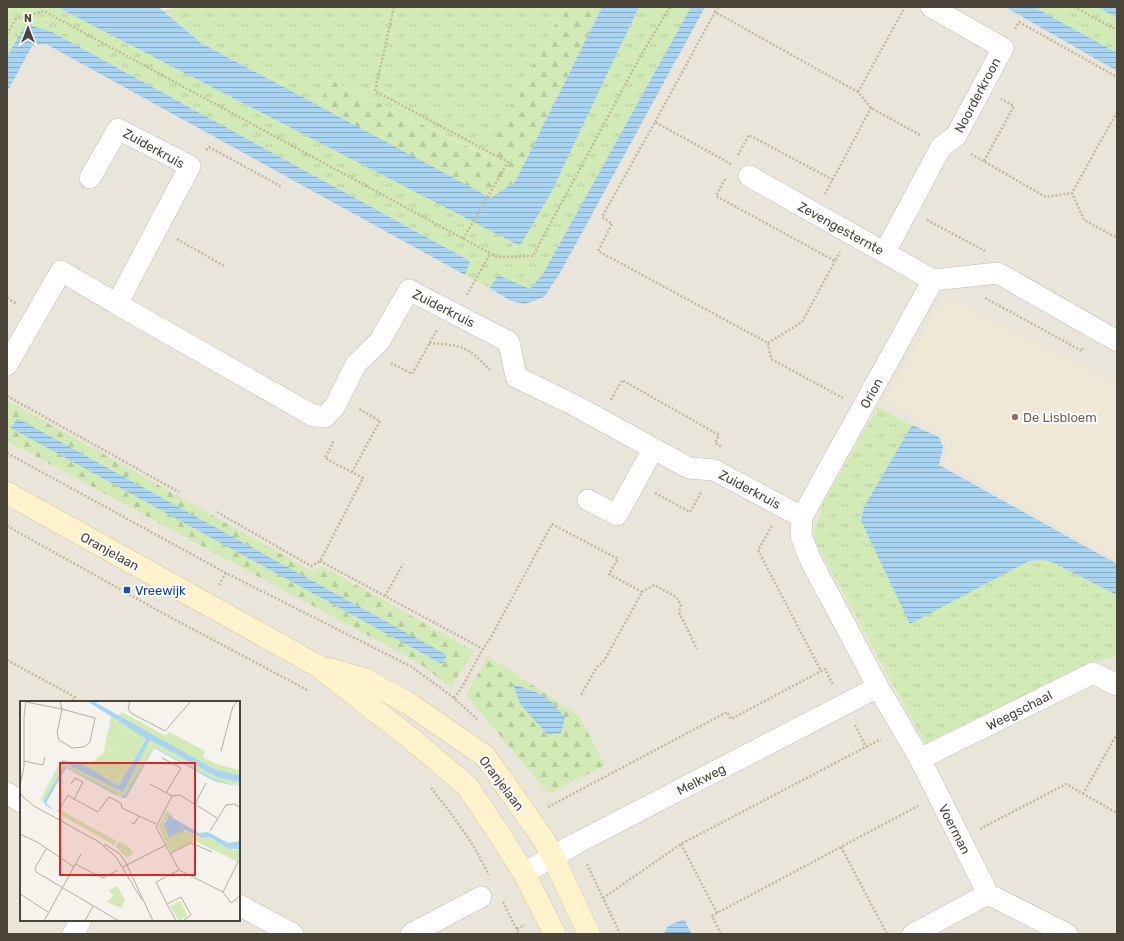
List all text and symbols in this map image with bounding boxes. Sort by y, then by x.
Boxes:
north arrow [8,8,48,48]
text: N [24,12,32,25]
street label: Noorderkroon [951,55,1004,135]
street label: Zuiderkruis [120,125,187,172]
street label: Zevengesternte [795,199,886,259]
street label: Zuiderkruis [410,286,478,331]
street label: Orion [857,376,886,411]
place label: De Lisbloem [1023,410,1097,425]
marker: De Lisbloem [1010,412,1020,422]
street label: Zuiderkruis [716,467,784,512]
street label: Oranjelaan [78,529,142,574]
place label: Vreewijk [135,583,186,598]
marker: Vreewijk [122,585,132,595]
street label: Weegschaal [984,687,1055,734]
inset map [20,701,240,921]
street label: Oranjelaan [476,753,527,814]
street label: Melkweg [674,761,729,799]
street label: Voerman [936,802,974,857]

